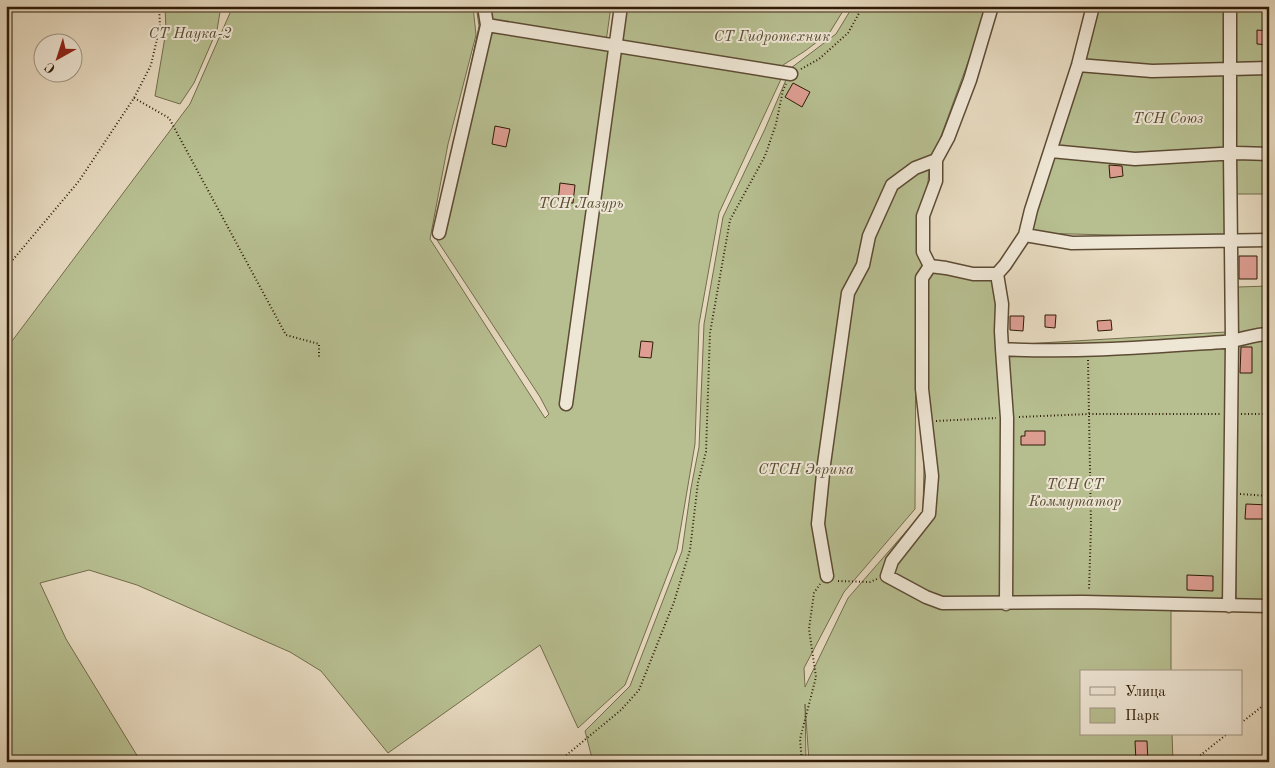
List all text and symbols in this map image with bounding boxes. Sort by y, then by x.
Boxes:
park label: СТ Наука-2 [149,27,232,42]
park label: СТ Гидротехник [714,30,830,45]
north arrow [32,32,82,82]
text: С [42,59,58,76]
park label: ТСН Союз [1133,112,1203,127]
park label: ТСН Лазурь [538,197,624,212]
park label: СТСН Эврика [758,463,854,478]
park label: ТСН СТ Коммутатор [1028,478,1121,510]
legend [1080,670,1242,736]
text: Улица [1125,685,1166,700]
text: Парк [1125,709,1160,724]

